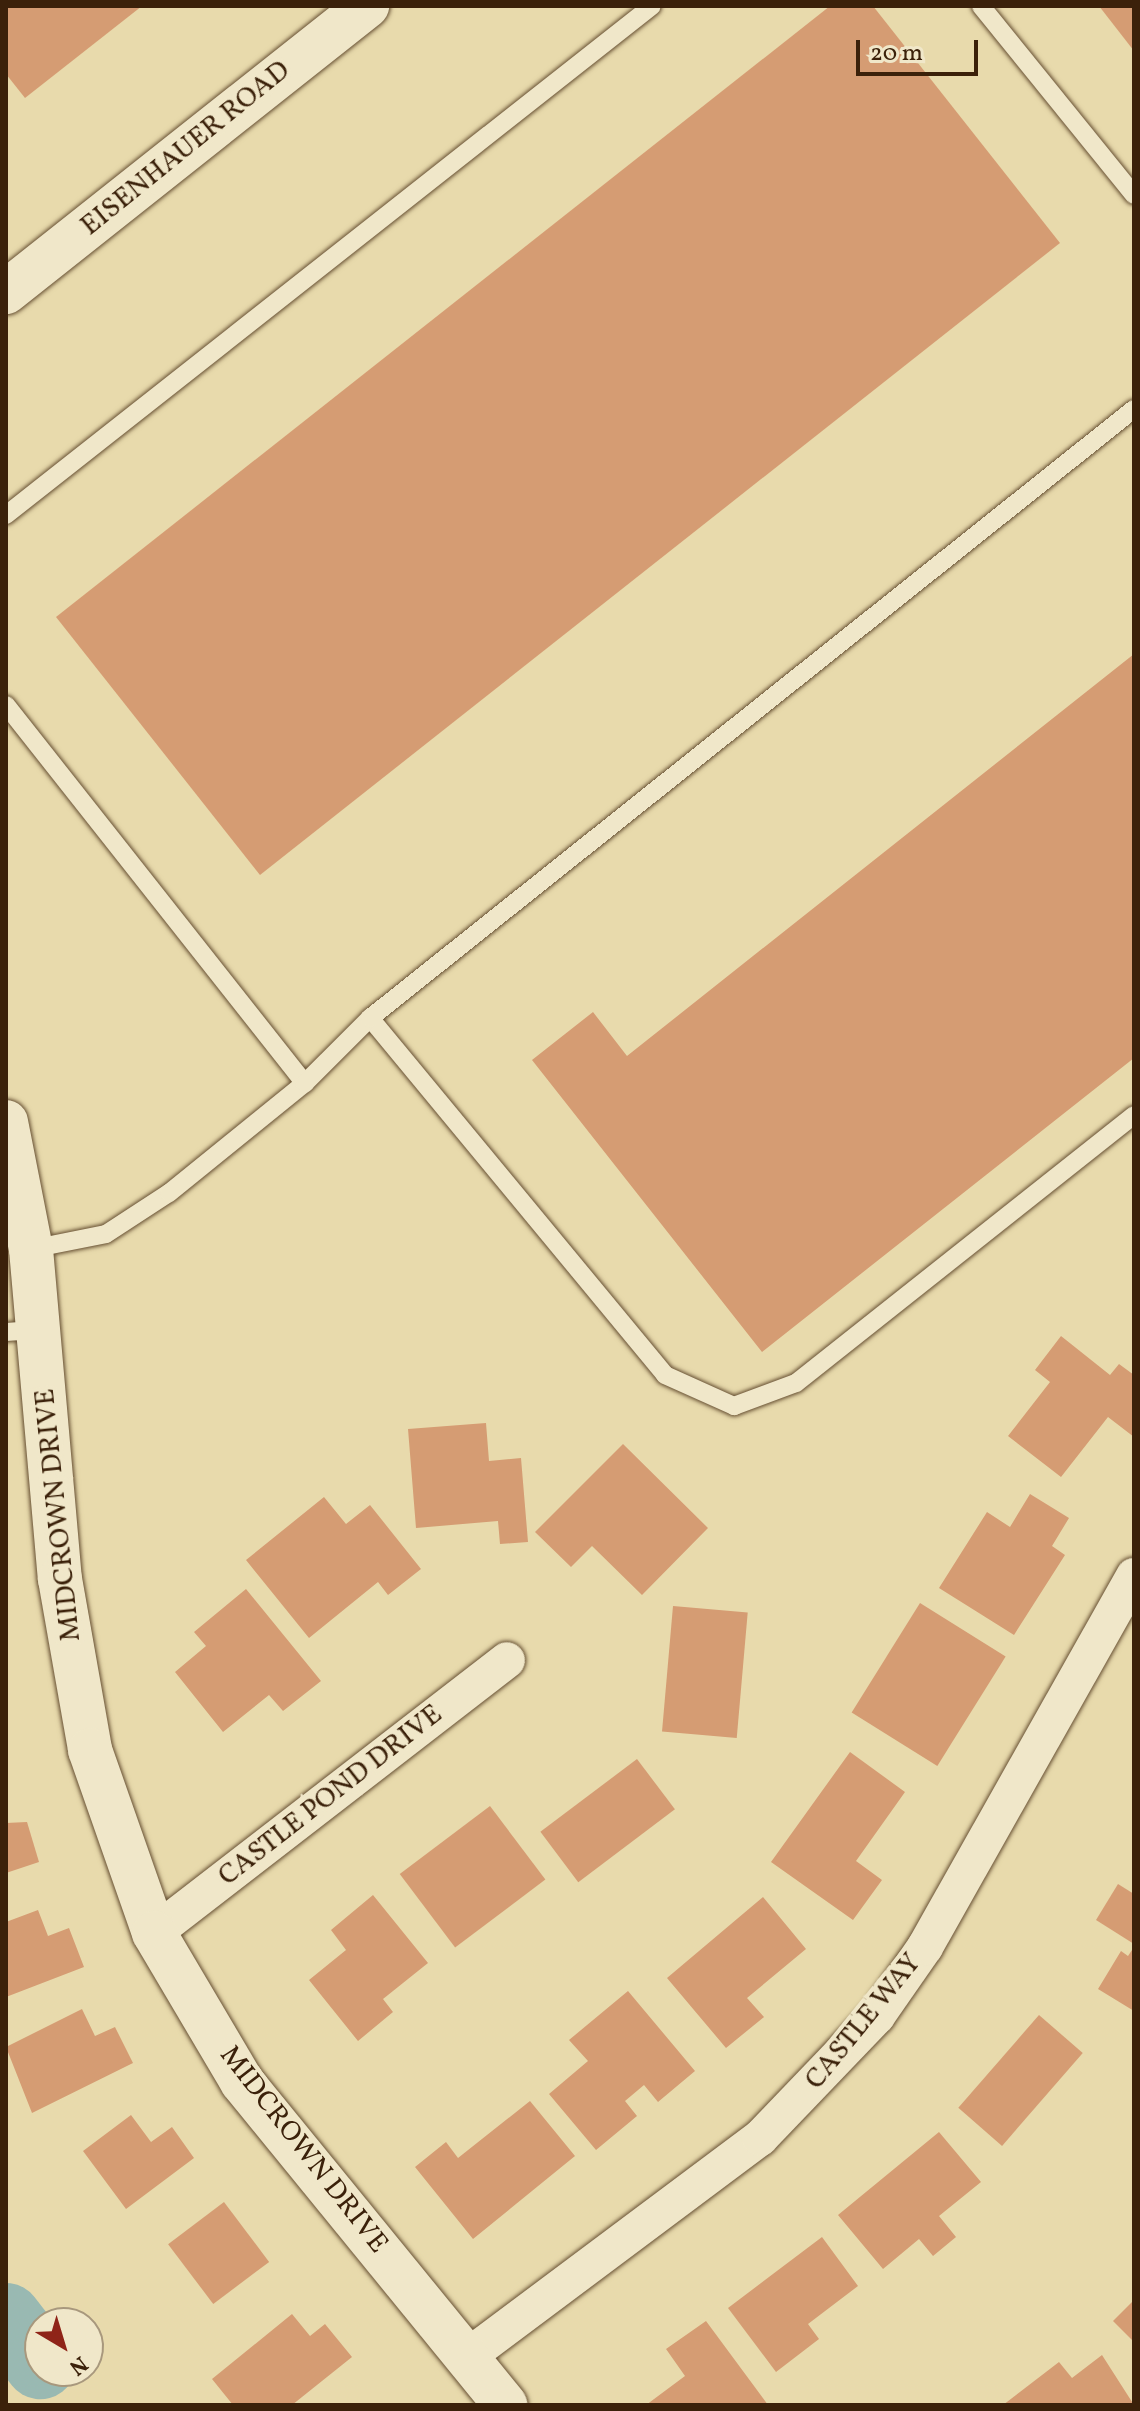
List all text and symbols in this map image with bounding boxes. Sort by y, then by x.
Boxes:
scale bar [860,24,982,74]
text: 20 m [870,37,923,71]
street label: EISENHAUER ROAD [75,54,297,244]
street label: MIDCROWN DRIVE [29,1387,89,1643]
street label: CASTLE POND DRIVE [212,1698,450,1894]
street label: CASTLE WAY [799,1947,929,2097]
street label: MIDCROWN DRIVE [212,2040,394,2260]
north arrow [24,2307,104,2387]
text: N [62,2348,94,2382]

